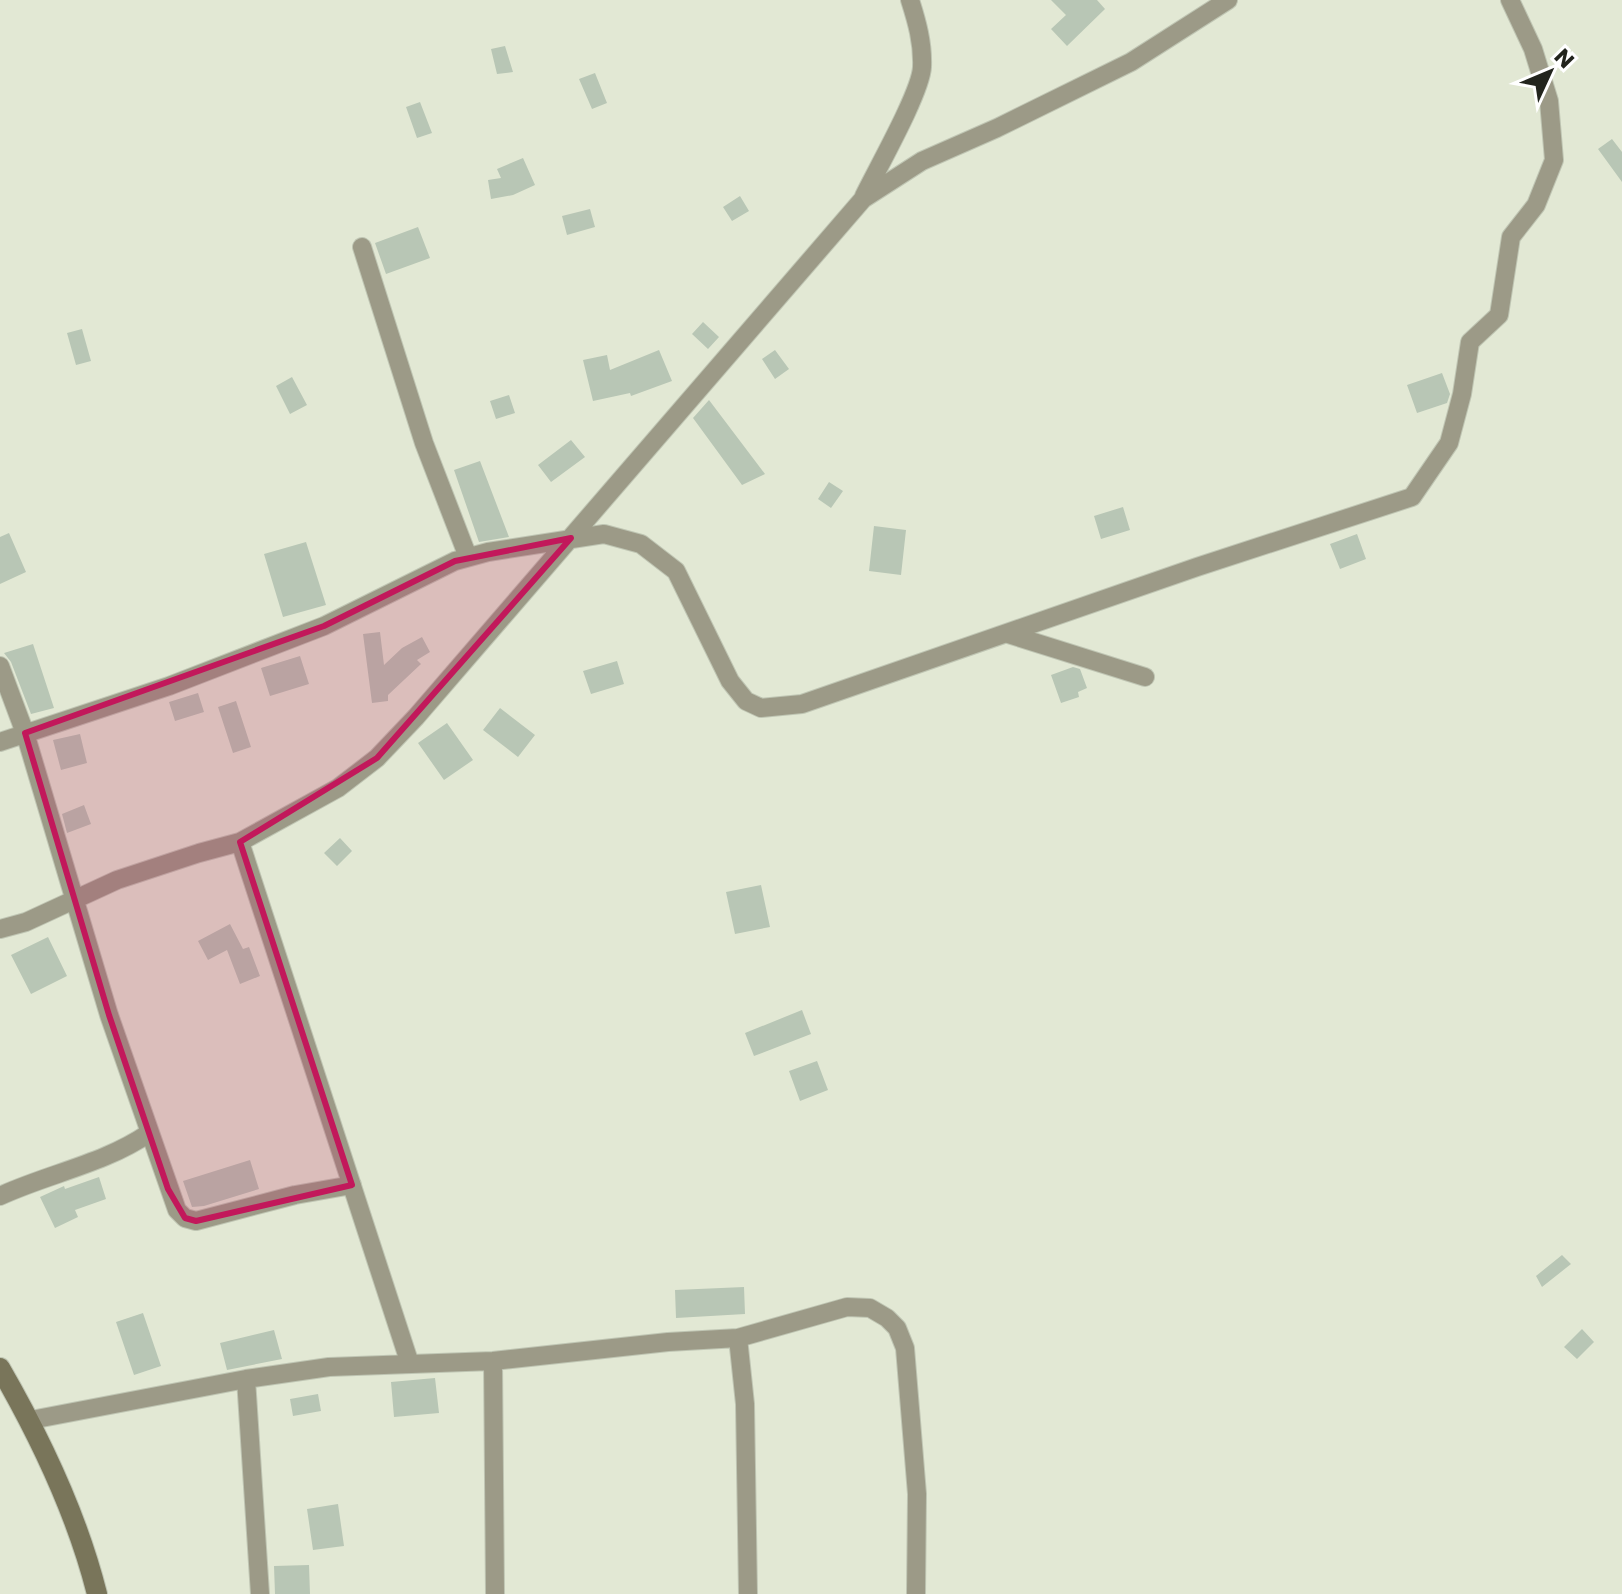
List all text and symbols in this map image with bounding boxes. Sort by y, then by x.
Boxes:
north arrow [1510,32,1590,112]
text: N [1547,42,1581,75]

